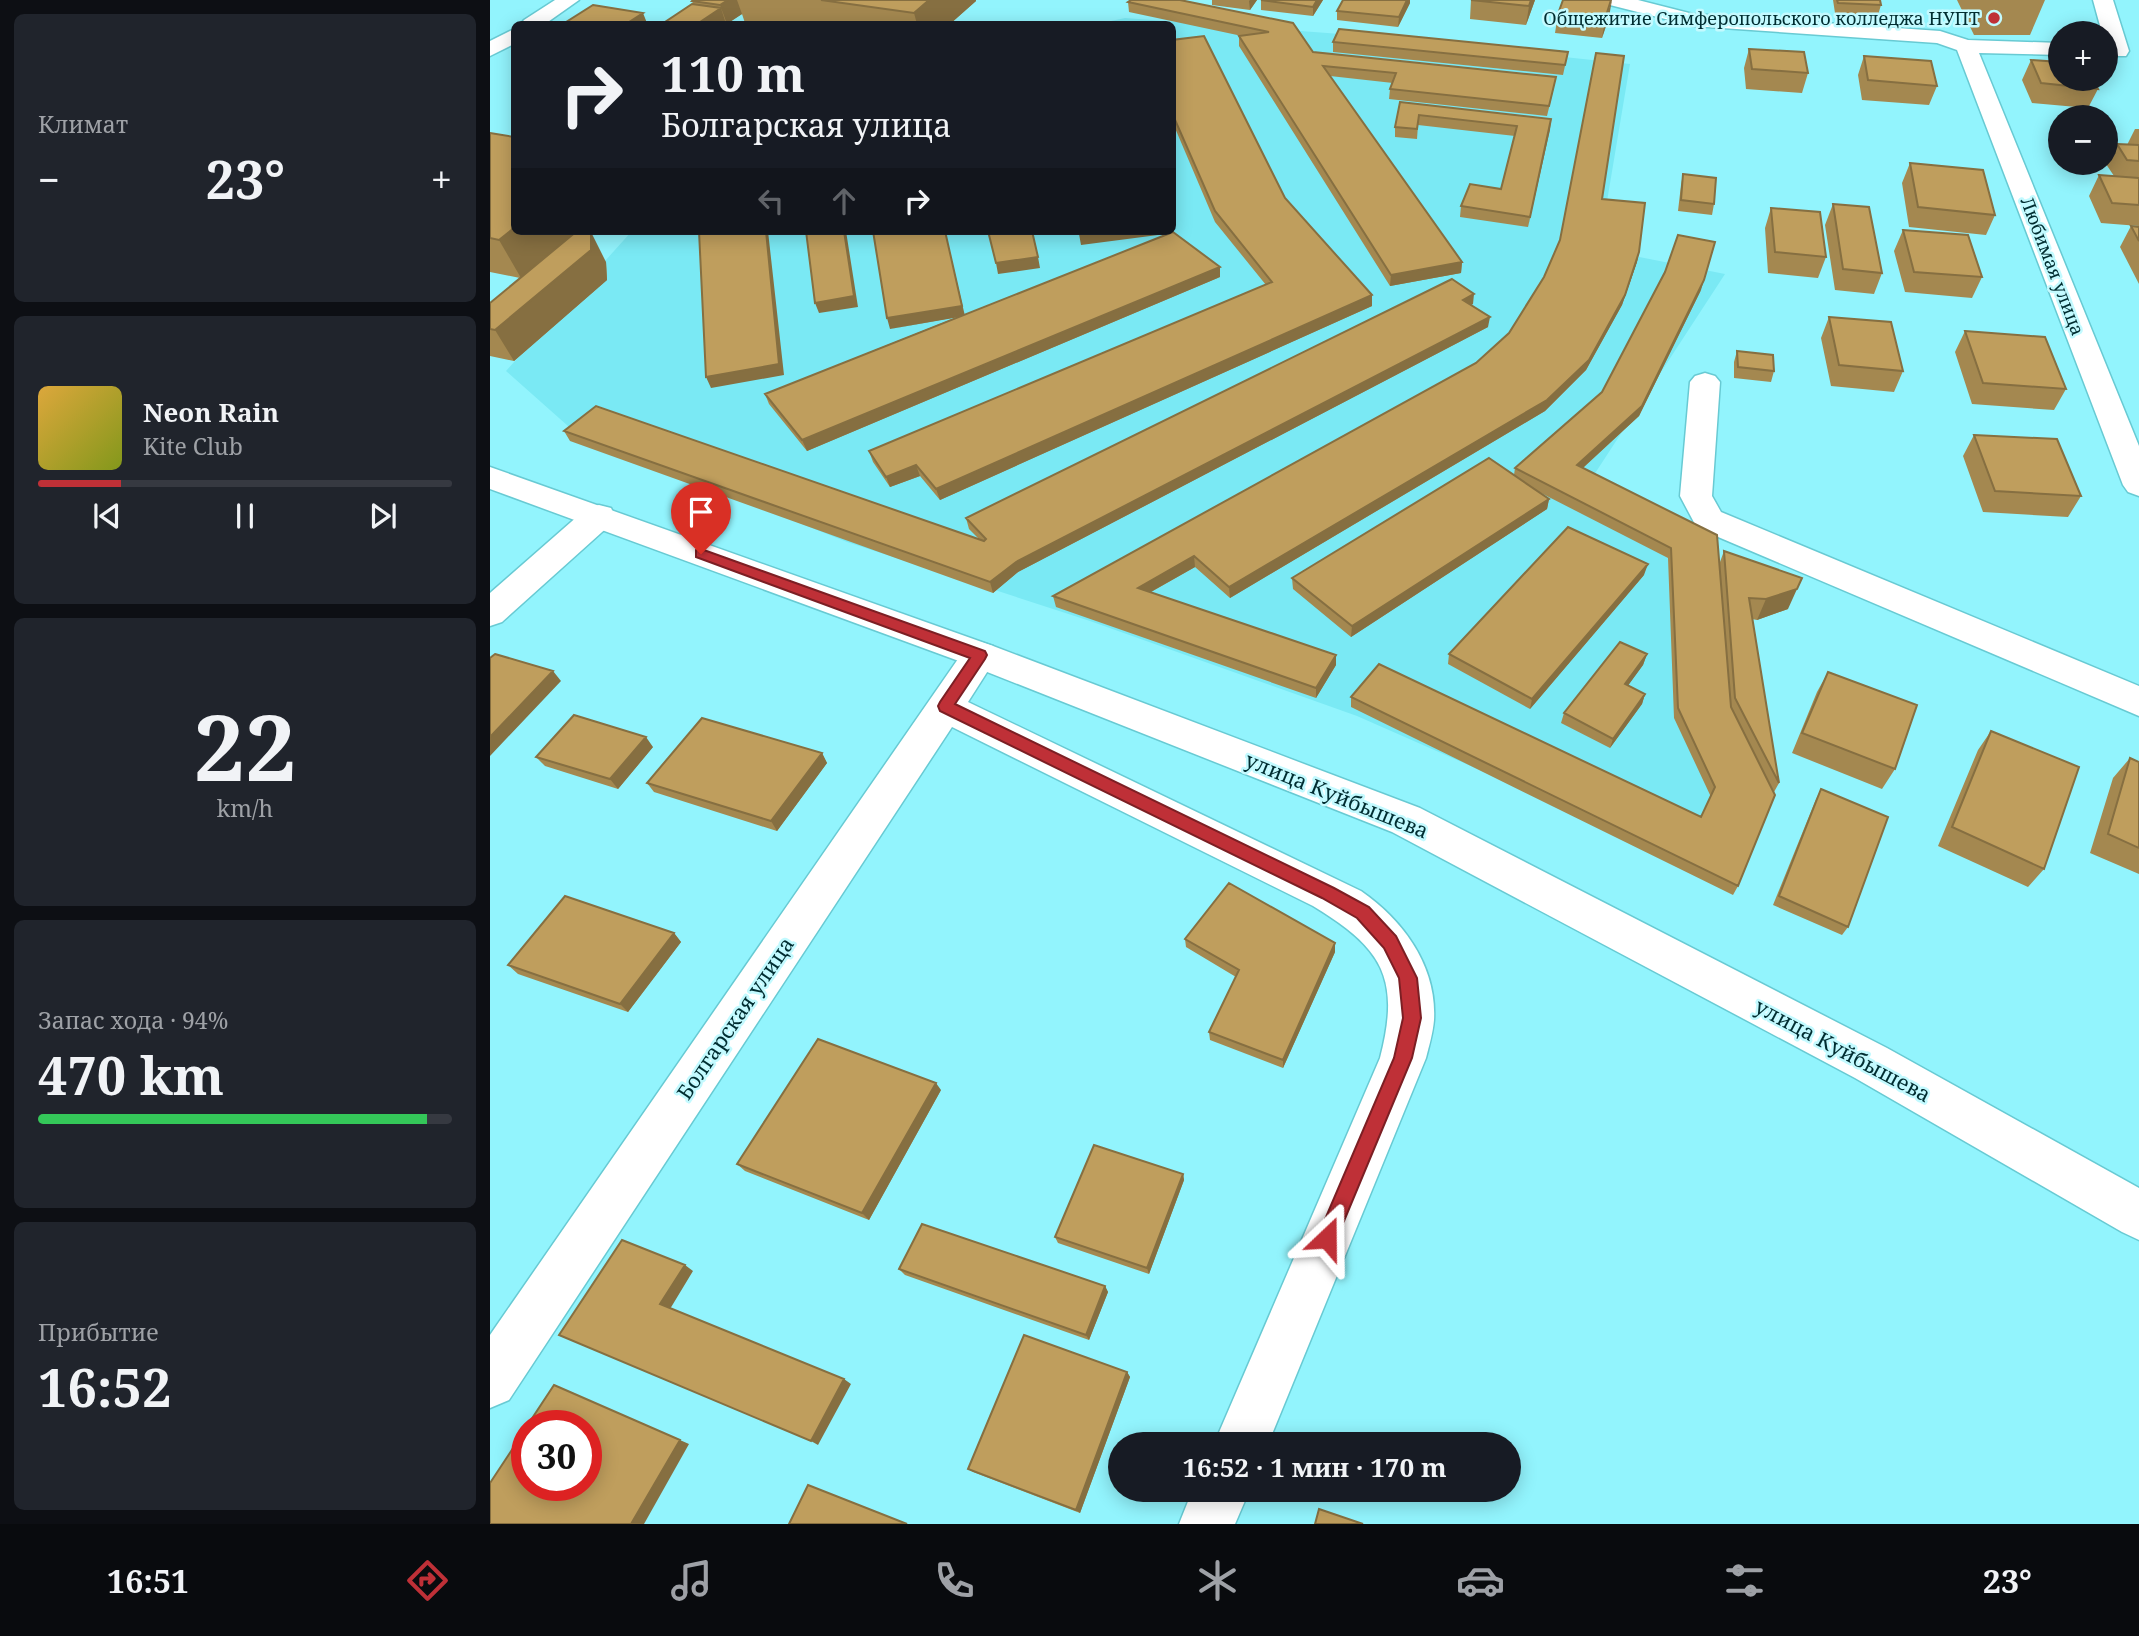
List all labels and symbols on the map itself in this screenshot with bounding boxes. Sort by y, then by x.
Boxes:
place label: Общежитие Симферопольского колледжа НУПТ [1543,6,1980,30]
marker: Общежитие Симферопольского колледжа НУПТ [1986,10,2002,26]
street label: Любимая улица [2016,193,2090,339]
pin [671,482,731,554]
street label: улица Куйбышева [1241,745,1433,845]
street label: Болгарская улица [670,931,800,1105]
street label: улица Куйбышева [1750,992,1936,1108]
position arrow [1290,1201,1364,1275]
speed limit sign: 30 [511,1410,602,1501]

